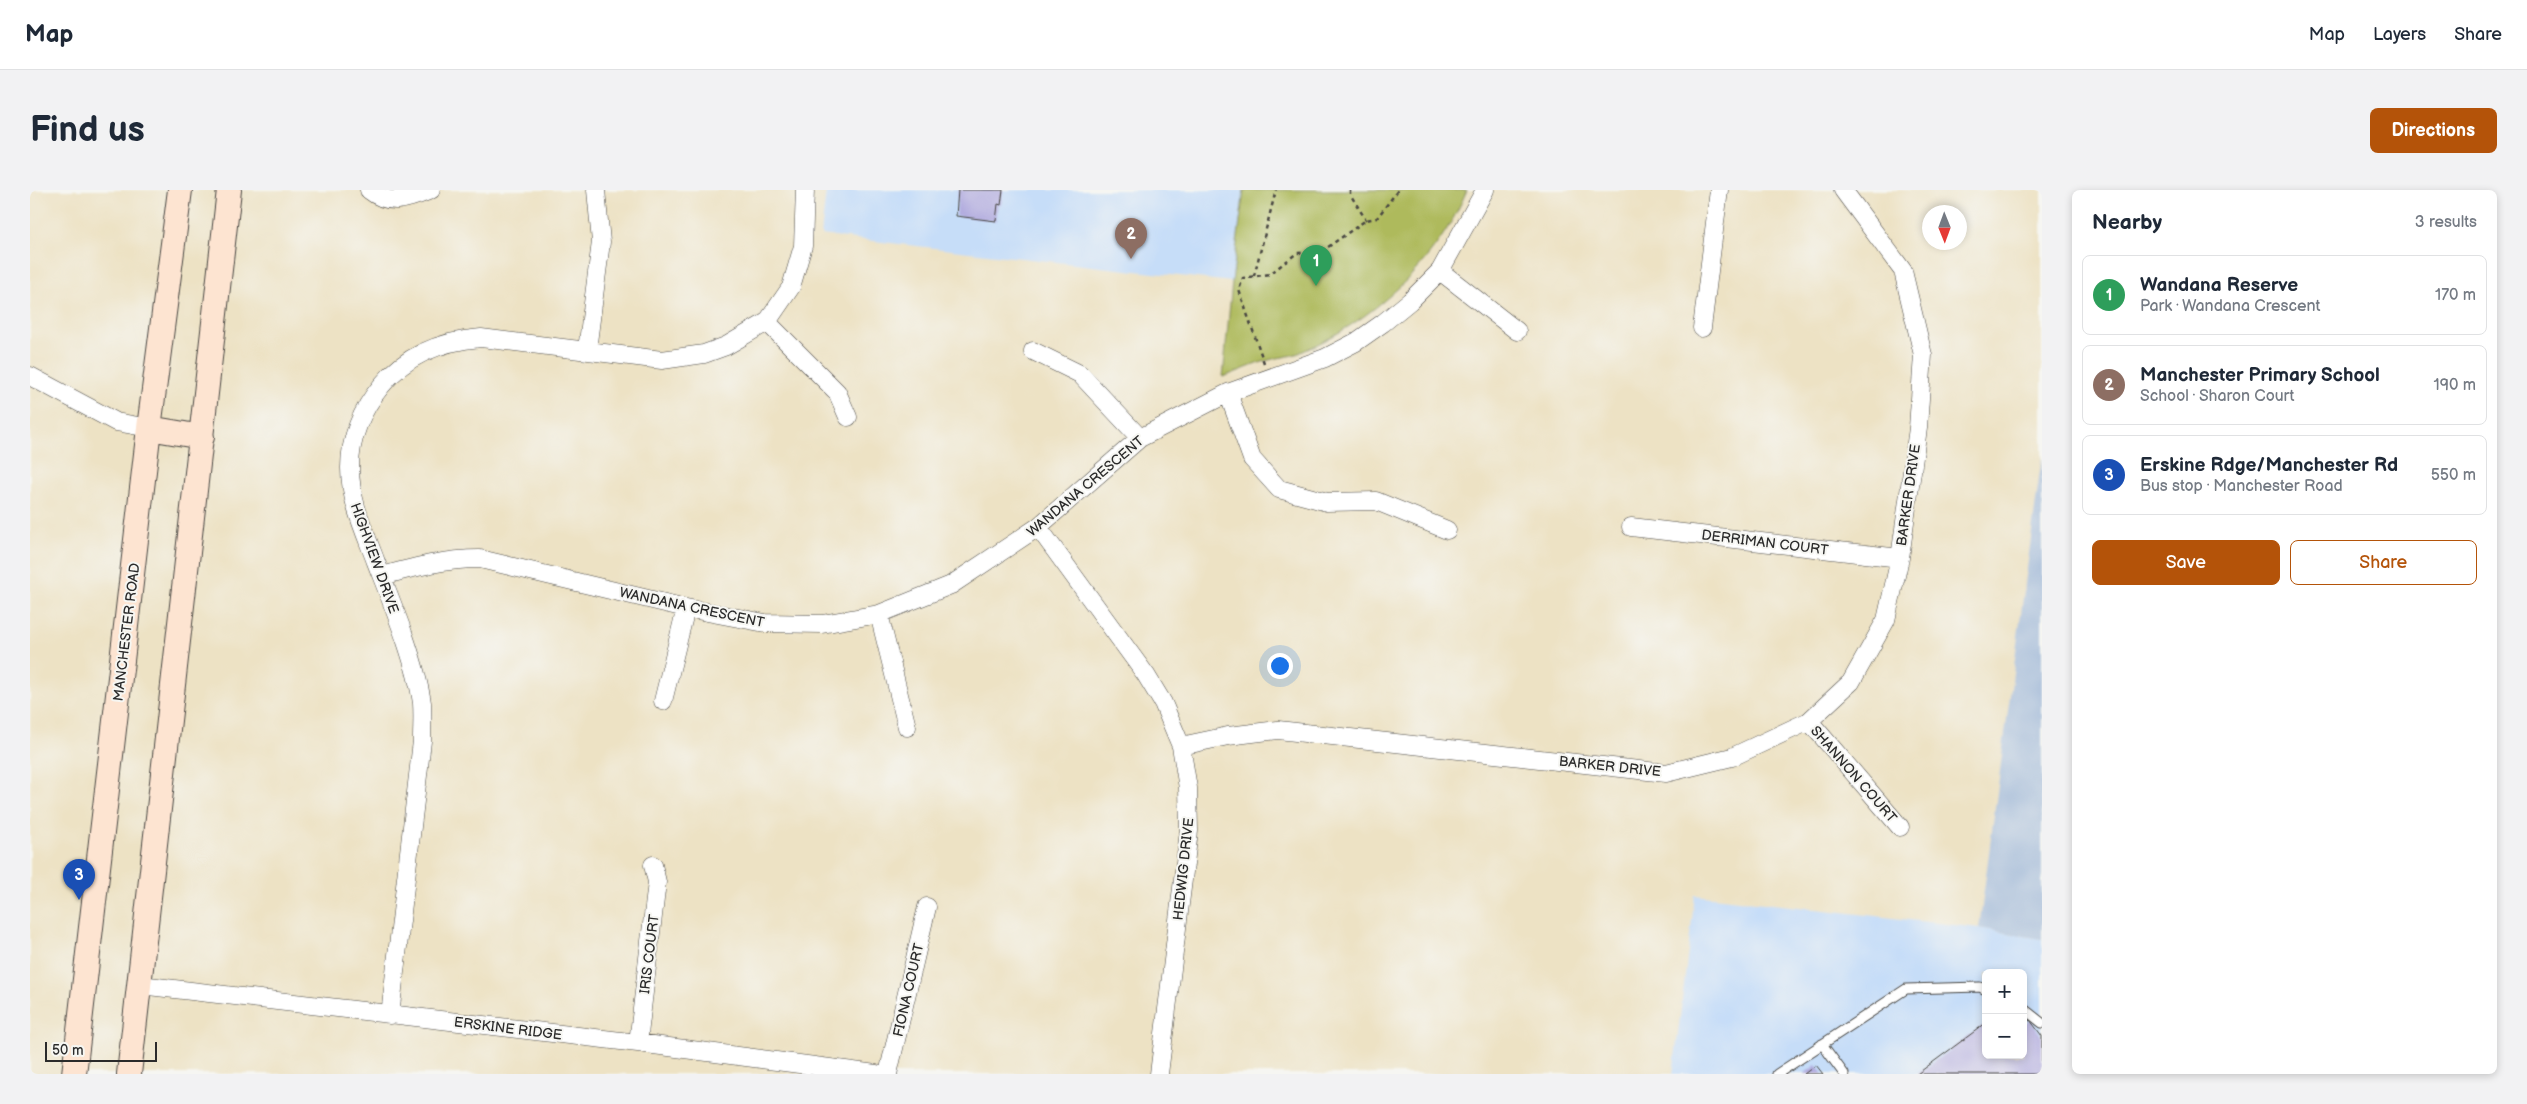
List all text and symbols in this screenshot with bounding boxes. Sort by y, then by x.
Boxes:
text: Map [25,20,73,49]
text: Map [2309,24,2345,45]
text: Layers [2373,24,2426,45]
text: Share [2454,24,2502,45]
button: Directions [2370,108,2497,153]
text: Find us [30,109,145,152]
north arrow [1922,205,1967,250]
text: Nearby [2092,210,2162,235]
text: 3 results [2415,213,2477,232]
pin: 2 [1115,218,1147,259]
pin: 1 [1300,245,1332,286]
text: Wandana Reserve [2140,274,2298,297]
text: 1 [2106,286,2112,305]
text: 170 m [2435,286,2476,305]
text: Park · Wandana Crescent [2140,297,2320,316]
text: Manchester Primary School [2140,364,2380,387]
text: 2 [2104,376,2114,395]
text: 190 m [2434,376,2476,395]
text: School · Sharon Court [2140,387,2294,406]
street label: WANDANA CRESCENT [1023,432,1148,540]
street label: BARKER DRIVE [1893,443,1924,547]
text: Erskine Rdge/Manchester Rd [2140,454,2398,477]
text: 3 [2104,466,2114,485]
text: 550 m [2431,466,2476,485]
text: Bus stop · Manchester Road [2140,477,2343,496]
street label: HIGHVIEW DRIVE [347,501,402,616]
street label: DERRIMAN COURT [1700,526,1830,559]
button: Save [2092,540,2280,585]
button: Share [2290,540,2477,585]
street label: MANCHESTER ROAD [110,562,143,702]
street label: WANDANA CRESCENT [618,584,766,631]
your location [1267,653,1293,679]
street label: SHANNON COURT [1807,723,1901,827]
street label: BARKER DRIVE [1558,753,1662,780]
street label: HEDWIG DRIVE [1170,817,1197,921]
pin: 3 [63,859,95,900]
street label: IRIS COURT [636,913,663,995]
street label: FIONA COURT [889,941,928,1039]
map controls [1982,969,2027,1059]
button: + [1982,969,2027,1014]
street label: ERSKINE RIDGE [453,1013,563,1044]
button: − [1982,1014,2027,1059]
scale bar [45,1039,158,1062]
text: 50 m [52,1042,84,1059]

